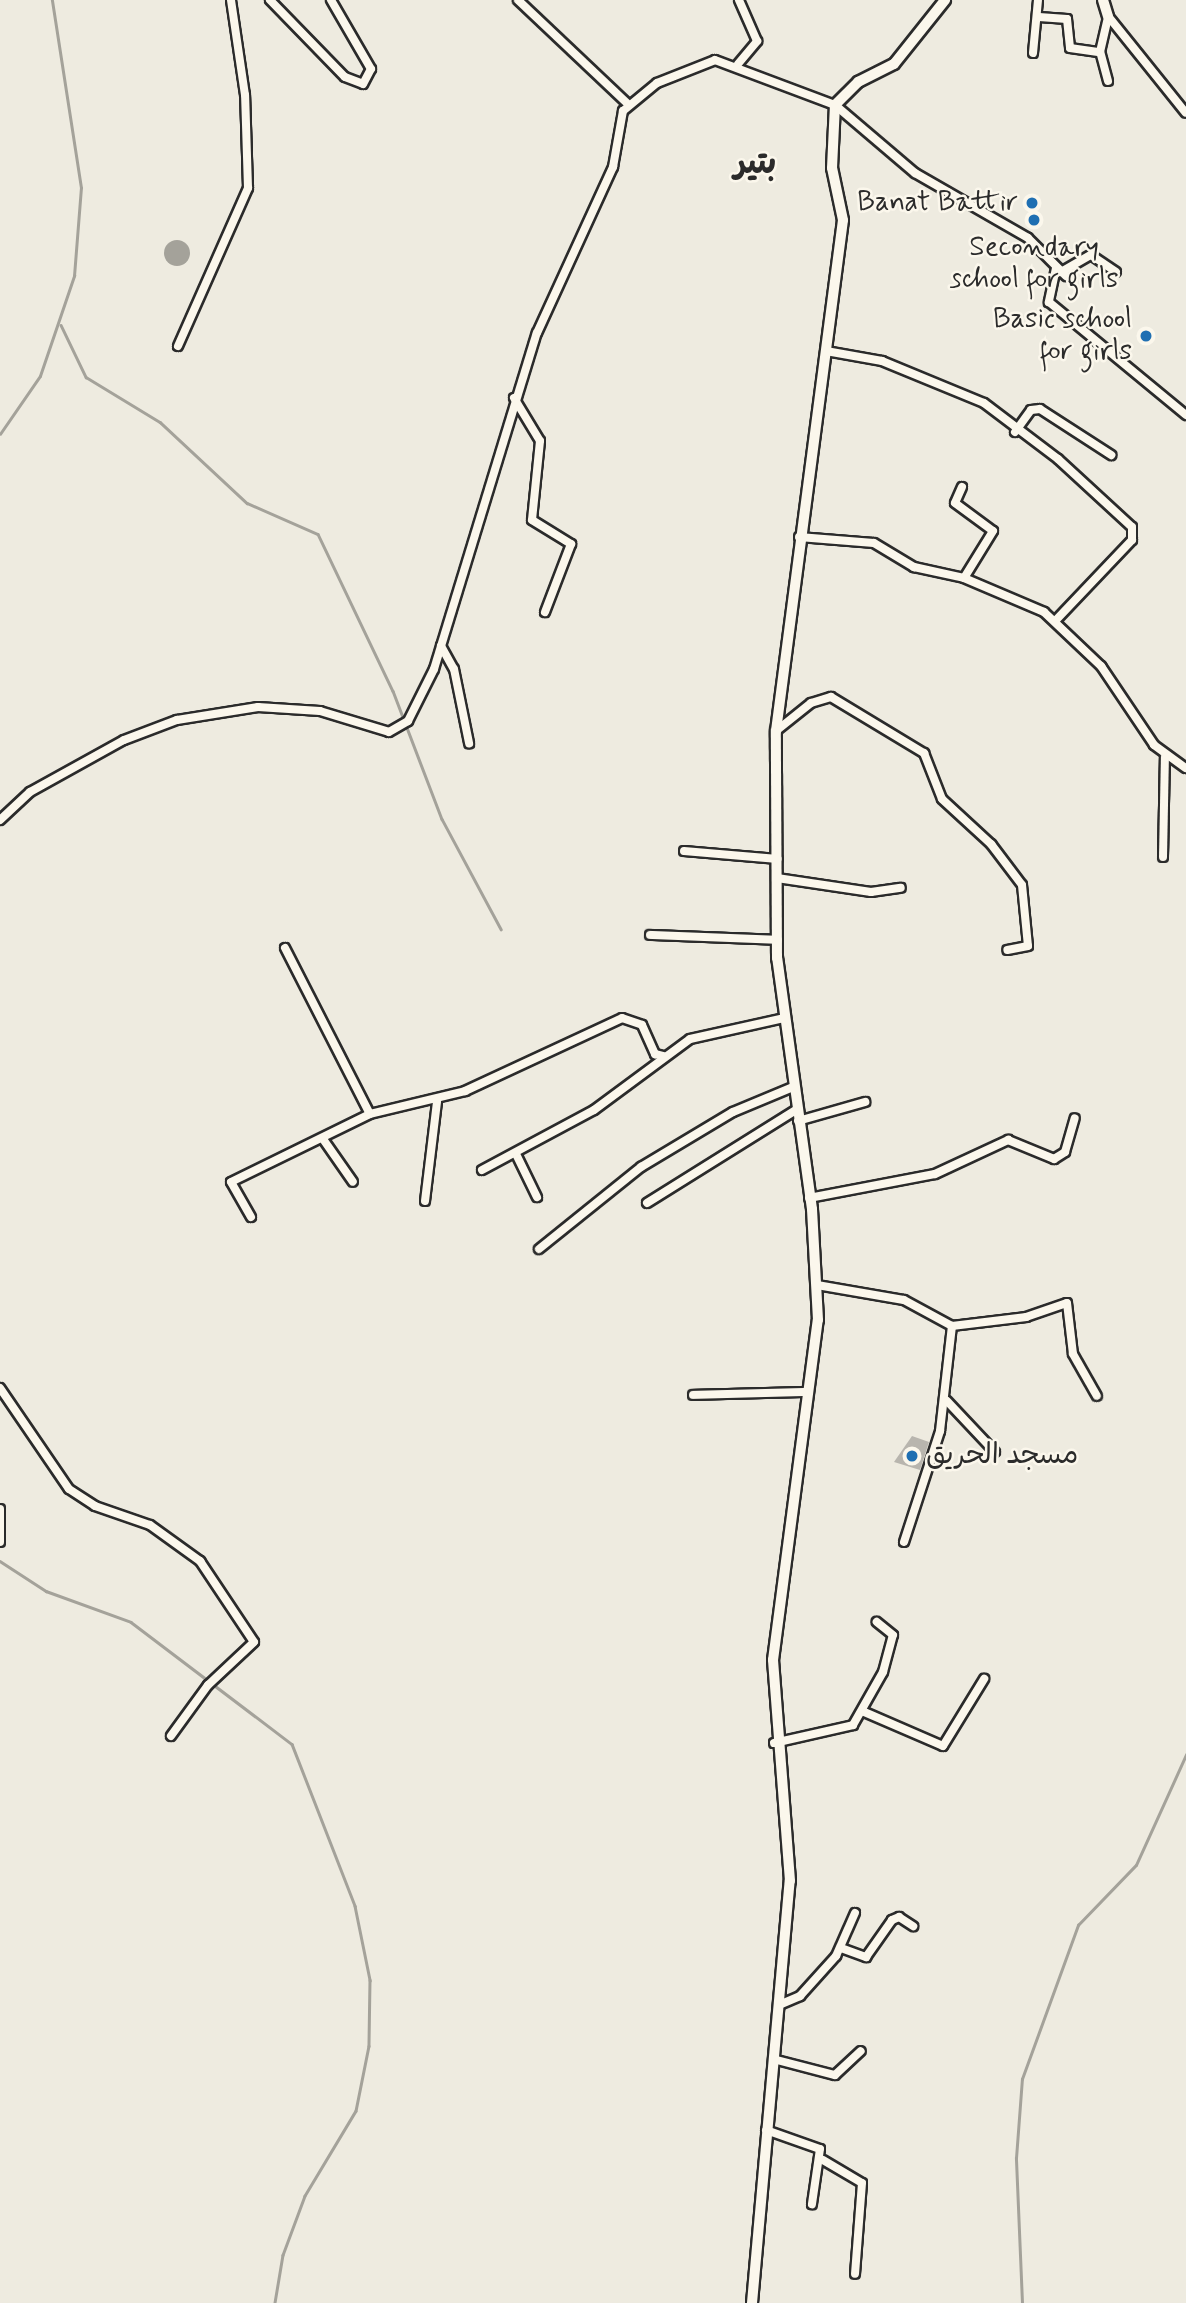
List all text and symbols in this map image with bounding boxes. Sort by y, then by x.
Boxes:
district label: بتير [734,145,776,183]
place label: Banat Battir [860,186,1018,220]
marker: Banat Battir [1024,195,1040,211]
marker: Secondary school for girls [1026,212,1042,228]
place label: Secondary school for girls [951,231,1117,297]
place label: Basic school for girls [993,303,1132,369]
marker: Basic school for girls [1138,328,1154,344]
place label: مسجد الحريق [926,1439,1078,1473]
marker: مسجد الحريق [904,1448,920,1464]

